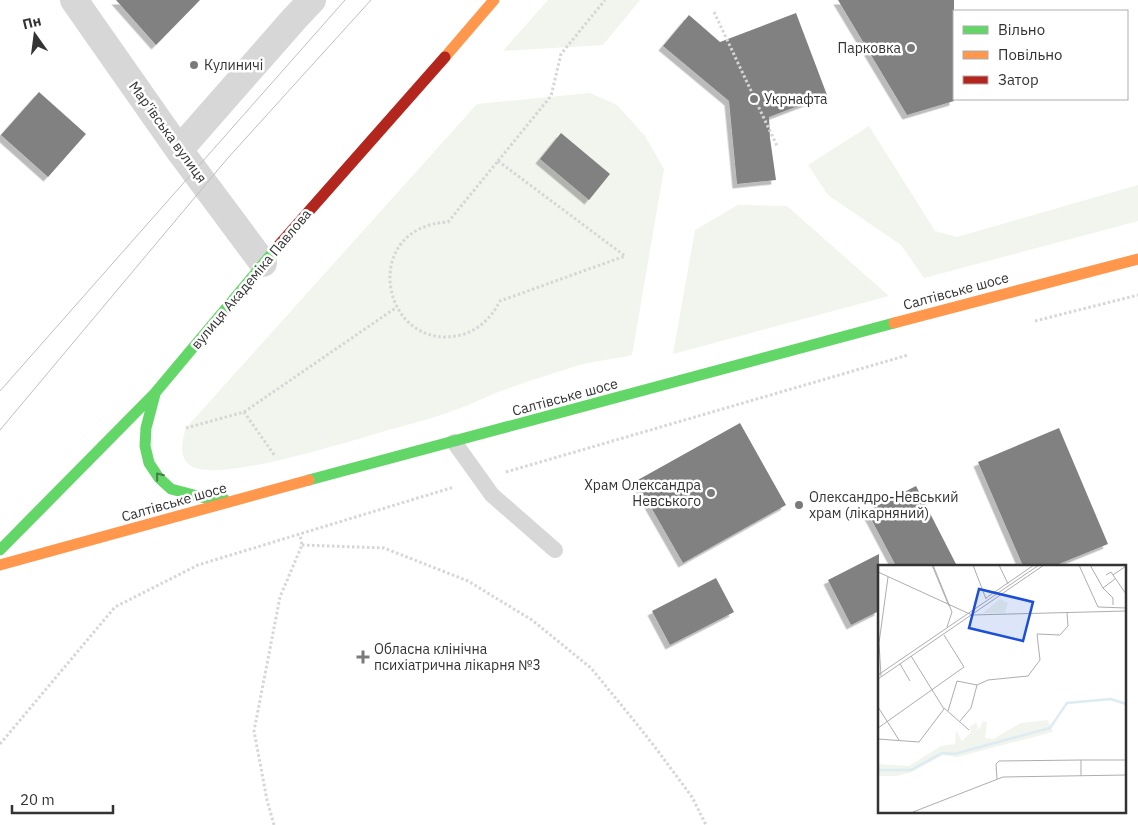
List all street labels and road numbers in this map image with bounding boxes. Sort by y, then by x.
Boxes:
street label: Мар'ївська вулиця [125,78,211,186]
street label: вулиця Академіка Павлова [187,205,315,353]
street label: Салтівське шосе [901,268,1011,314]
street label: Салтівське шосе [510,374,620,420]
street label: Салтівське шосе [119,478,229,526]

